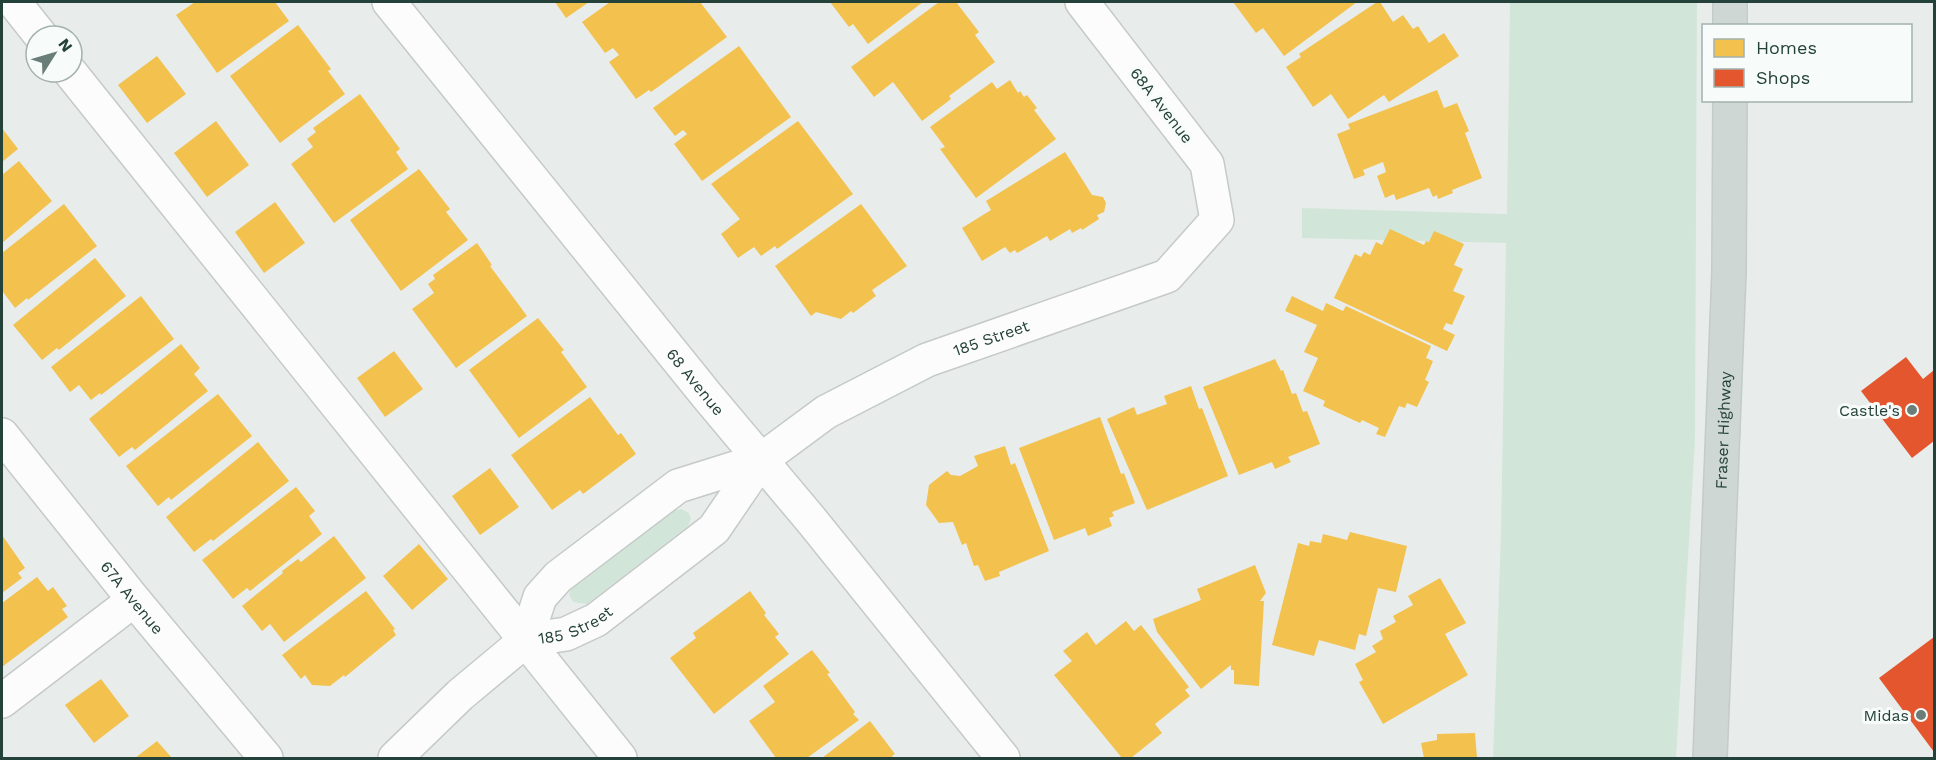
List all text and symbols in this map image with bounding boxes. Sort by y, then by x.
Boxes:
north arrow [24,24,84,84]
legend [1702,24,1912,102]
text: N [54,35,77,56]
text: Homes [1756,37,1817,58]
street label: 68A Avenue [1126,64,1197,147]
text: Shops [1756,67,1810,88]
street label: 185 Street [951,316,1032,360]
street label: 68 Avenue [662,344,728,419]
street label: Fraser Highway [1712,370,1735,490]
place label: Castle's [1839,401,1900,420]
marker: Castle's [1905,403,1919,417]
street label: 67A Avenue [96,557,167,638]
street label: 185 Street [537,602,617,648]
place label: Midas [1864,706,1909,725]
marker: Midas [1914,708,1928,722]

